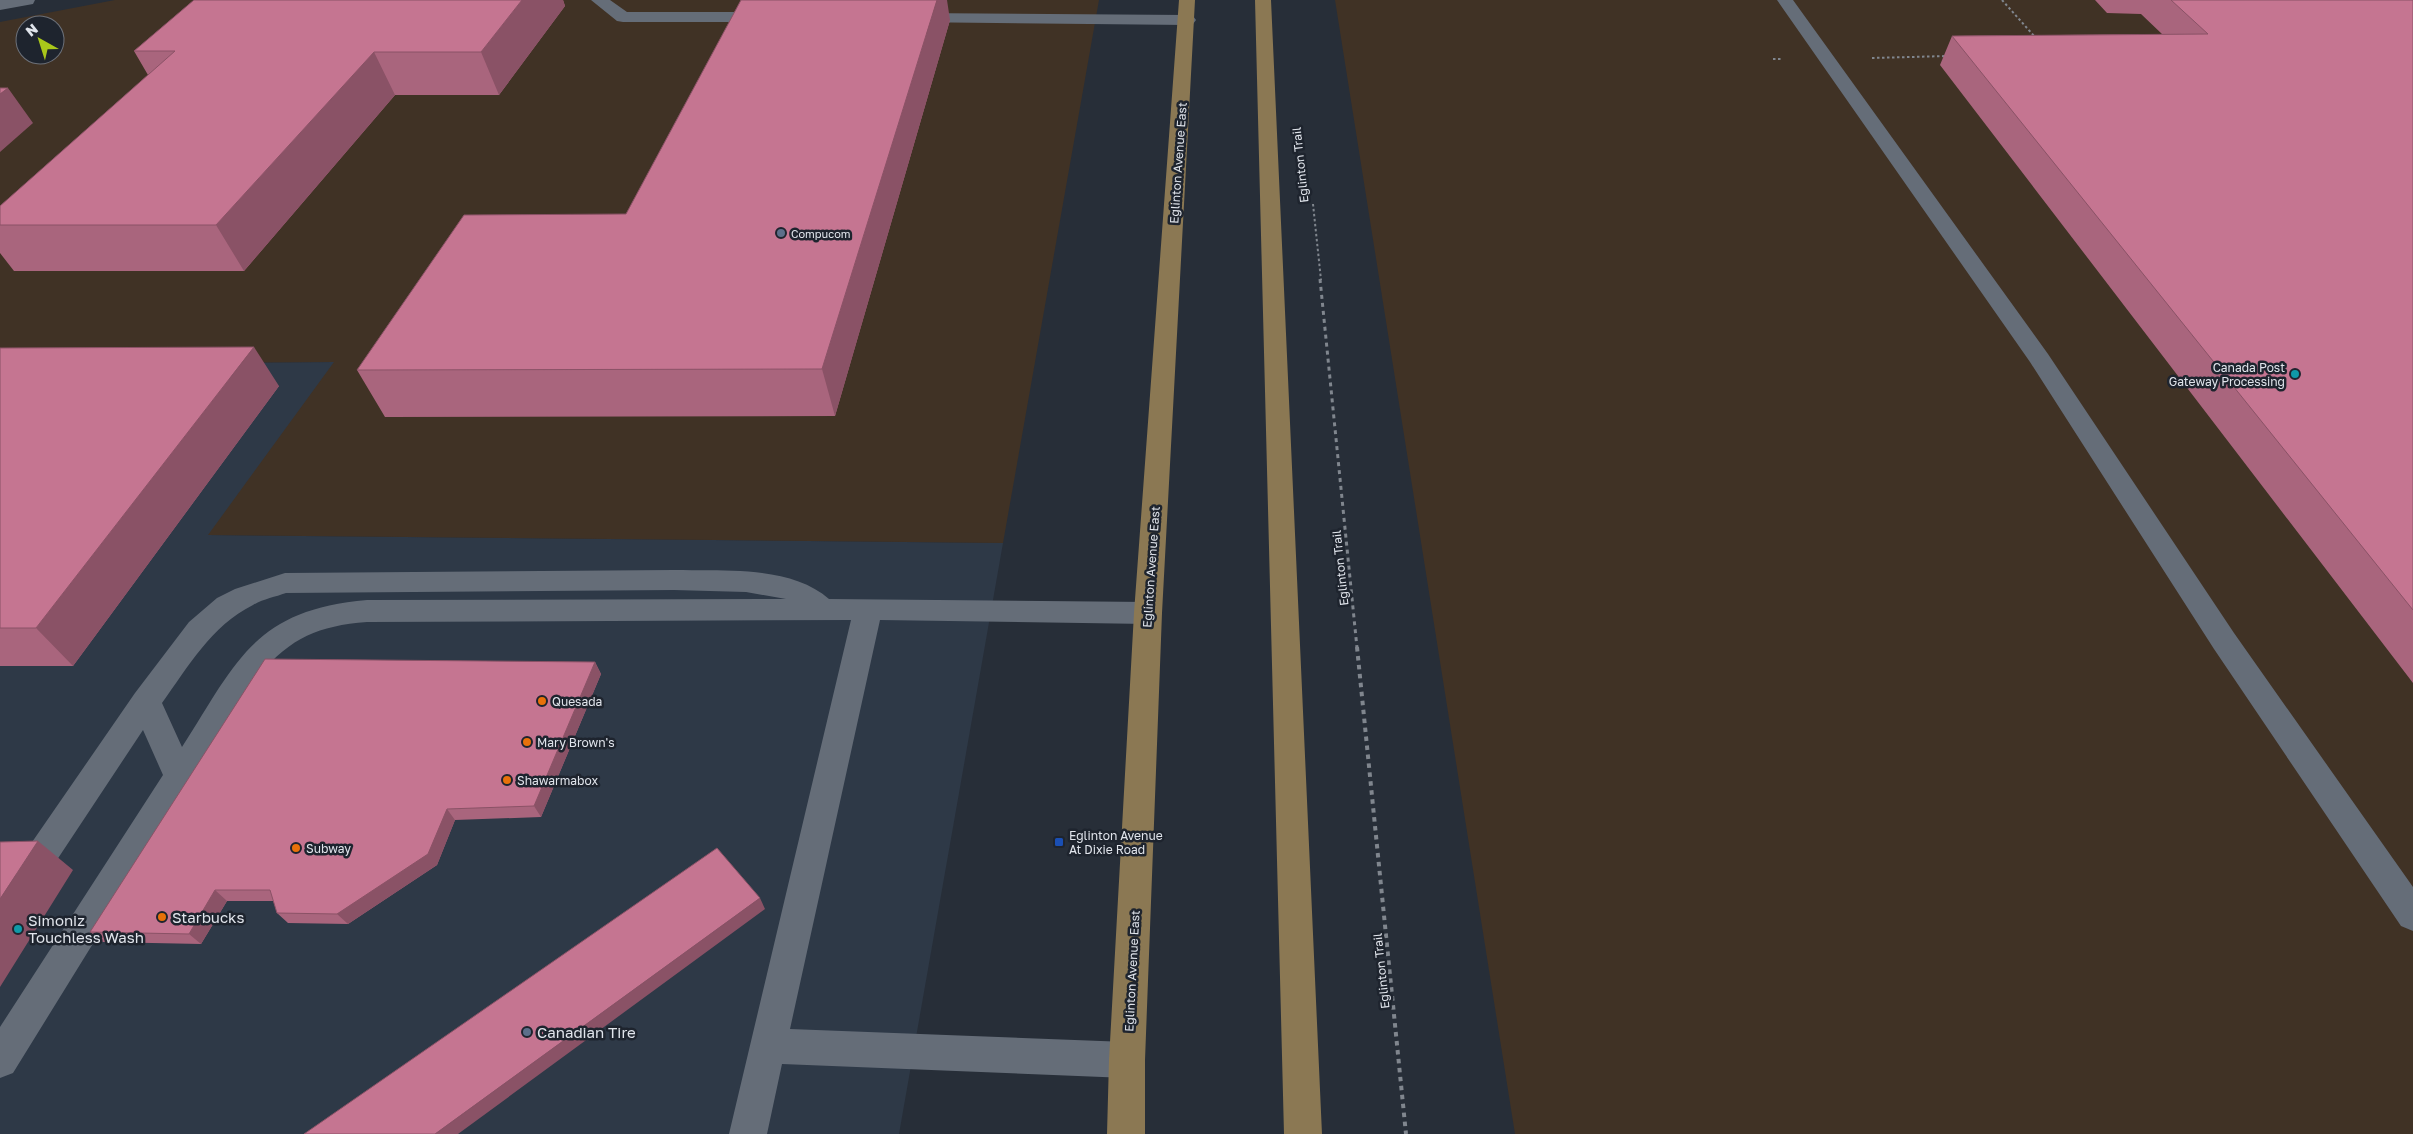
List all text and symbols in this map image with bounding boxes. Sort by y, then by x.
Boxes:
north arrow [15,15,65,65]
text: N [22,20,41,39]
street label: Eglinton Avenue East [1166,102,1190,224]
street label: Eglinton Trail [1289,126,1311,204]
marker: Compucom [775,227,787,239]
place label: Compucom [791,227,851,240]
place label: Canada Post Gateway Processing [2169,360,2285,389]
marker: Canada Post Gateway Processing [2289,368,2301,380]
street label: Eglinton Avenue East [1139,506,1163,628]
street label: Eglinton Trail [1329,529,1351,607]
place label: Quesada [552,694,602,709]
marker: Quesada [536,695,548,707]
place label: Mary Brown's [537,735,615,750]
marker: Mary Brown's [521,736,533,748]
place label: Shawarmabox [517,773,598,788]
marker: Shawarmabox [501,774,513,786]
place label: Eglinton Avenue At Dixie Road [1069,828,1163,857]
marker: Eglinton Avenue At Dixie Road [1053,836,1065,848]
place label: Subway [306,841,351,856]
marker: Subway [290,842,302,854]
place label: Starbucks [172,908,245,926]
street label: Eglinton Avenue East [1121,910,1143,1032]
place label: Simoniz Touchless Wash [28,911,144,946]
marker: Starbucks [156,911,168,923]
marker: Simoniz Touchless Wash [12,923,24,935]
street label: Eglinton Trail [1370,932,1392,1010]
place label: Canadian Tire [537,1023,636,1041]
marker: Canadian Tire [521,1026,533,1038]

